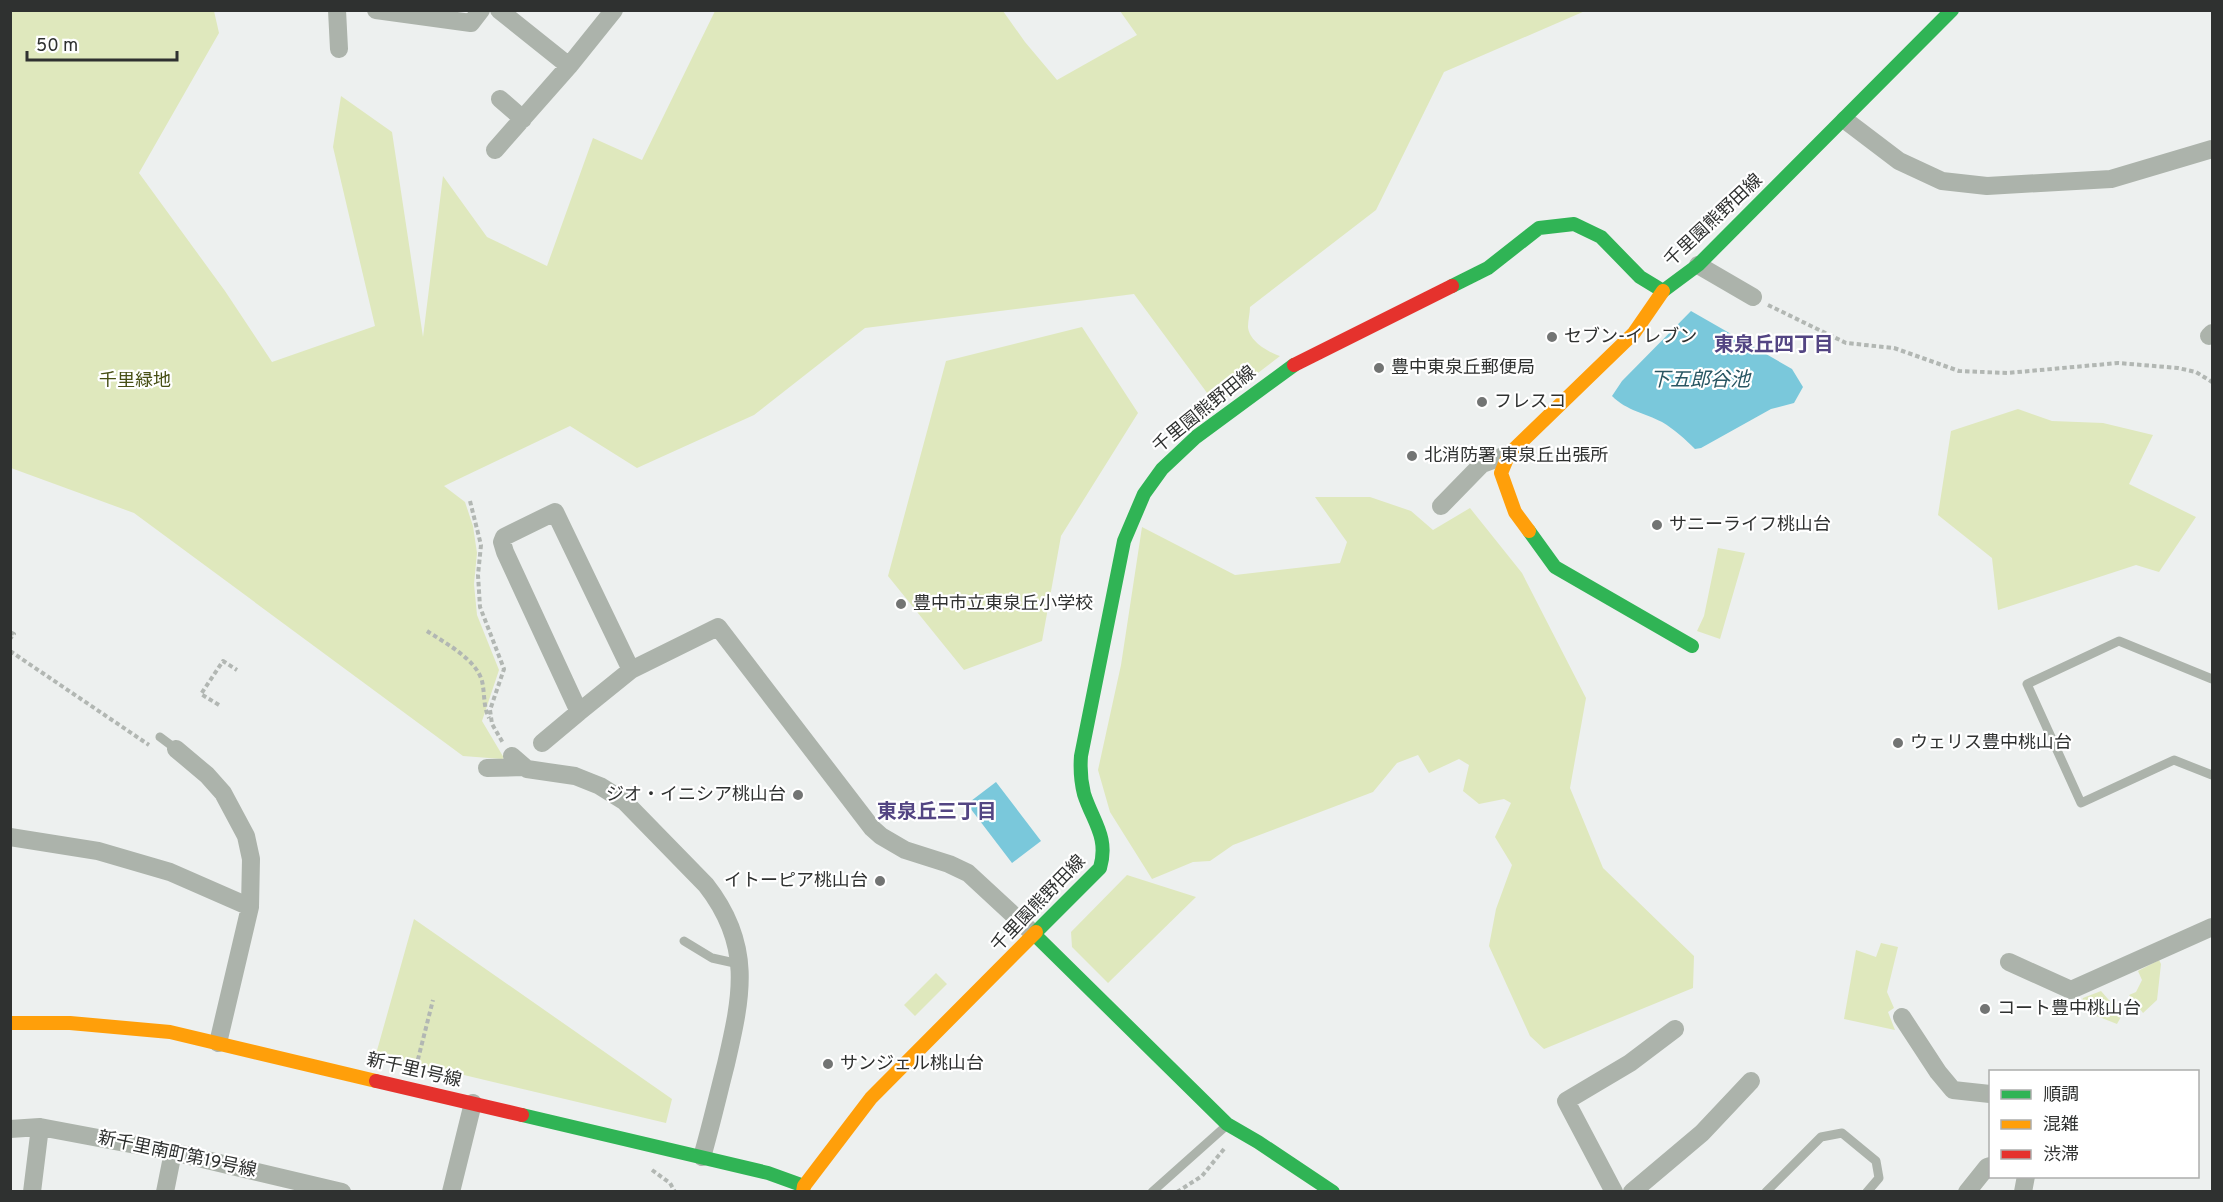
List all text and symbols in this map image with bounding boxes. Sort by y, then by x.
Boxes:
scale bar [27,24,177,62]
text: 50 m [36,35,78,58]
street label: 千里園熊野田線 [1660,170,1768,272]
place label: セブン-イレブン [1564,326,1697,349]
marker: セブン-イレブン [1545,330,1559,344]
district label: 東泉丘四丁目 [1714,333,1834,359]
place label: 豊中東泉丘郵便局 [1391,357,1535,380]
street label: 千里園熊野田線 [1149,361,1261,459]
marker: 豊中東泉丘郵便局 [1372,361,1386,375]
water label: 下五郎谷池 [1650,368,1752,394]
park label: 千里緑地 [99,370,171,393]
place label: フレスコ [1494,391,1566,414]
marker: フレスコ [1475,395,1489,409]
place label: 北消防署 東泉丘出張所 [1424,445,1608,468]
marker: 北消防署 東泉丘出張所 [1405,449,1419,463]
place label: サニーライフ桃山台 [1669,514,1831,537]
marker: サニーライフ桃山台 [1650,518,1664,532]
place label: 豊中市立東泉丘小学校 [913,593,1093,616]
marker: 豊中市立東泉丘小学校 [894,597,908,611]
place label: ウェリス豊中桃山台 [1910,732,2072,755]
marker: ウェリス豊中桃山台 [1891,736,1905,750]
place label: ジオ・イニシア桃山台 [606,784,786,807]
marker: ジオ・イニシア桃山台 [791,788,805,802]
district label: 東泉丘三丁目 [877,800,997,826]
street label: 千里園熊野田線 [987,851,1091,957]
place label: イトーピア桃山台 [724,870,868,893]
marker: イトーピア桃山台 [873,874,887,888]
place label: コート豊中桃山台 [1997,998,2141,1021]
marker: コート豊中桃山台 [1978,1002,1992,1016]
street label: 新千里1号線 [364,1049,464,1093]
place label: サンジェル桃山台 [840,1053,984,1076]
marker: サンジェル桃山台 [821,1057,835,1071]
legend [1989,1070,2199,1178]
text: 順調 [2043,1084,2079,1107]
text: 混雑 [2043,1114,2079,1137]
street label: 新千里南町第19号線 [96,1127,258,1183]
text: 渋滞 [2043,1144,2079,1167]

